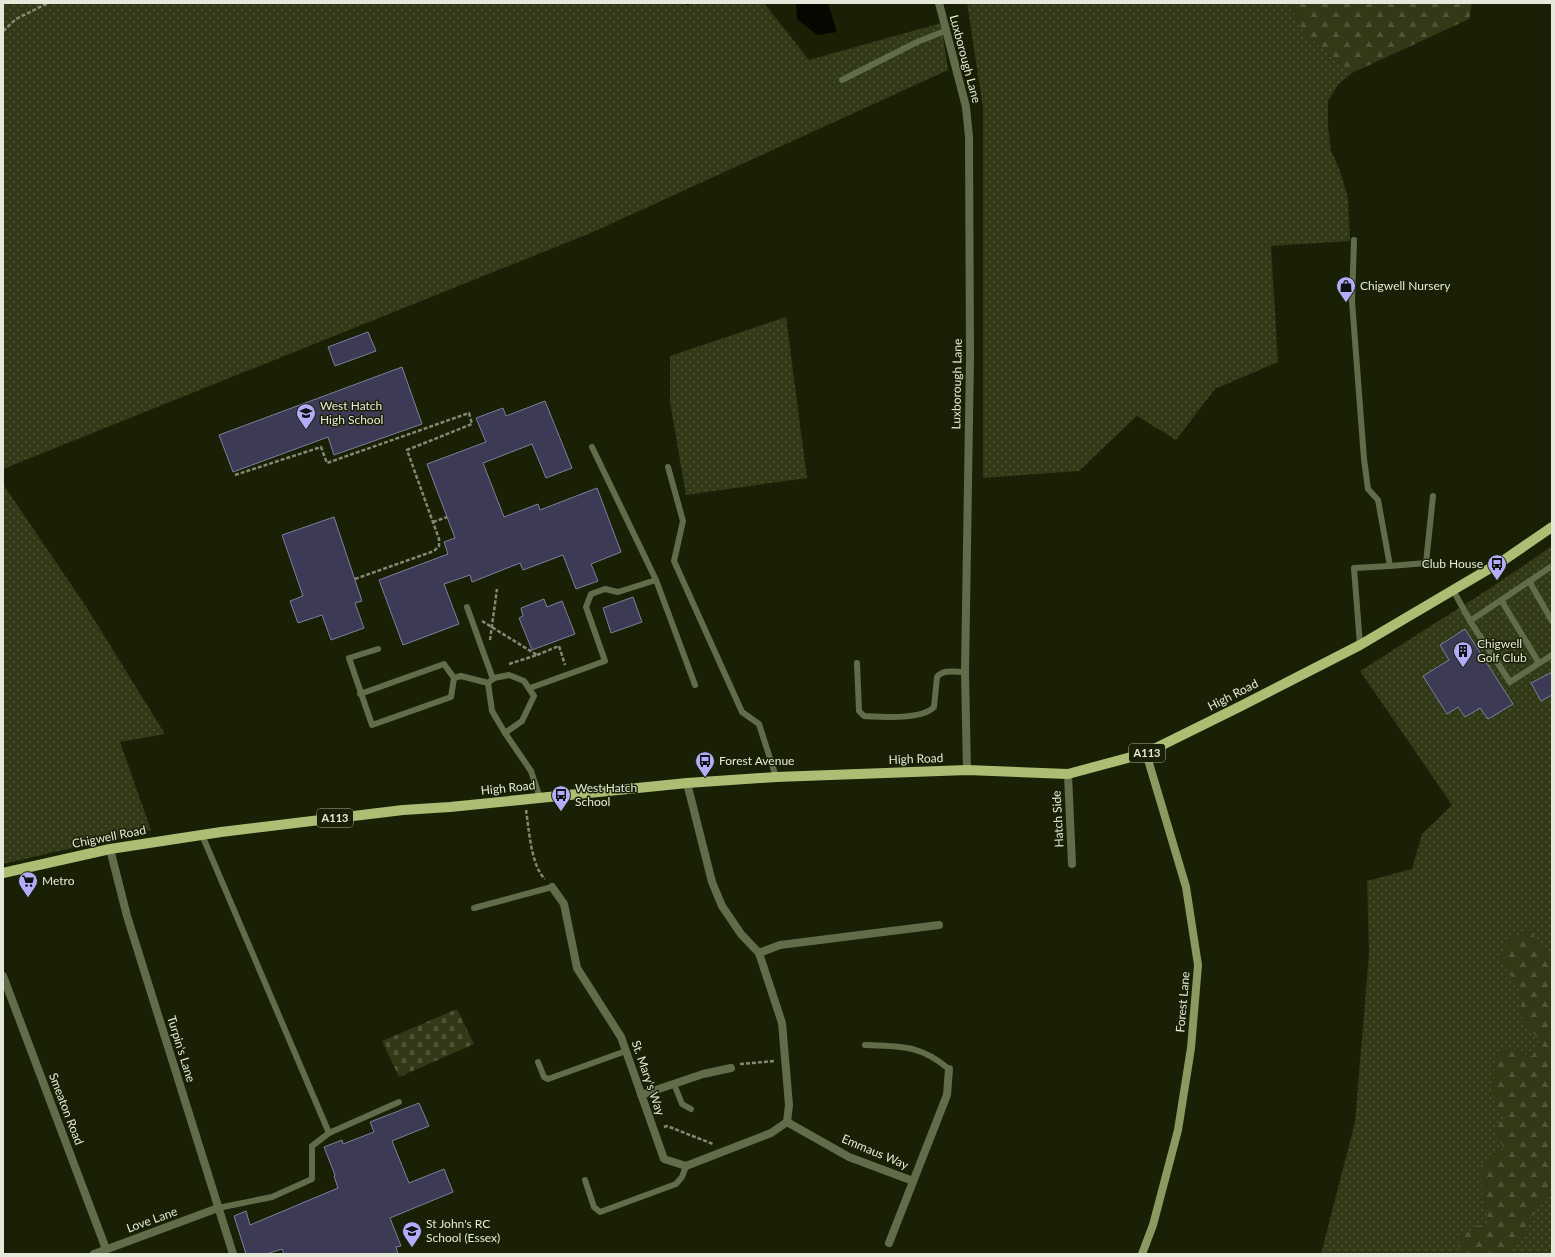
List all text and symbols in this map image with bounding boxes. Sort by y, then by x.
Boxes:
street label: Luxborough Lane [946,13,984,105]
shop icon: Chigwell Nursery [1335,275,1357,303]
place label: Chigwell Nursery [1360,278,1451,293]
street label: Luxborough Lane [948,338,965,430]
place label: West Hatch High School [320,398,383,427]
school or university icon: West Hatch High School [295,402,317,430]
bus stop icon: Club House [1486,553,1508,581]
place label: Club House [1422,556,1483,571]
place label: Chigwell Golf Club [1477,636,1527,665]
building icon: Chigwell Golf Club [1452,640,1474,668]
street label: High Road [1205,675,1260,714]
road number: A113 [1129,744,1165,762]
bus stop icon: Forest Avenue [694,750,716,778]
street label: High Road [888,750,944,767]
place label: Forest Avenue [719,753,794,768]
street label: High Road [480,777,536,798]
place label: West Hatch School [575,780,637,809]
bus stop icon: West Hatch School [550,784,572,812]
street label: Hatch Side [1049,790,1066,848]
road number: A113 [317,809,353,827]
street label: Chigwell Road [71,822,147,851]
supermarket icon: Metro [17,870,39,898]
place label: Metro [42,873,75,888]
street label: Forest Lane [1172,971,1193,1033]
street label: Turpin's Lane [164,1014,199,1084]
street label: St. Mary's Way [629,1038,669,1118]
street label: Smeaton Road [46,1071,87,1147]
street label: Emmaus Way [840,1131,912,1173]
street label: Love Lane [124,1203,179,1236]
place label: St John's RC School (Essex) [426,1216,500,1245]
school or university icon: St John's RC School (Essex) [401,1220,423,1248]

